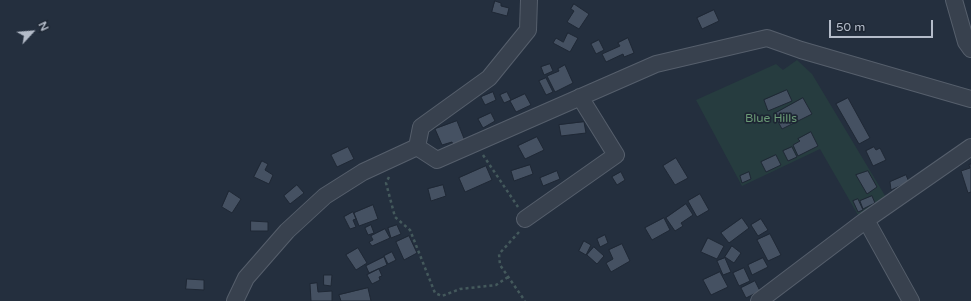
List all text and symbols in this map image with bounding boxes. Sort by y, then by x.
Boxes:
north arrow [12,12,52,52]
scale bar [831,12,935,38]
text: N [35,20,51,33]
text: 50 m [836,20,865,34]
park label: Blue Hills [745,112,797,126]

